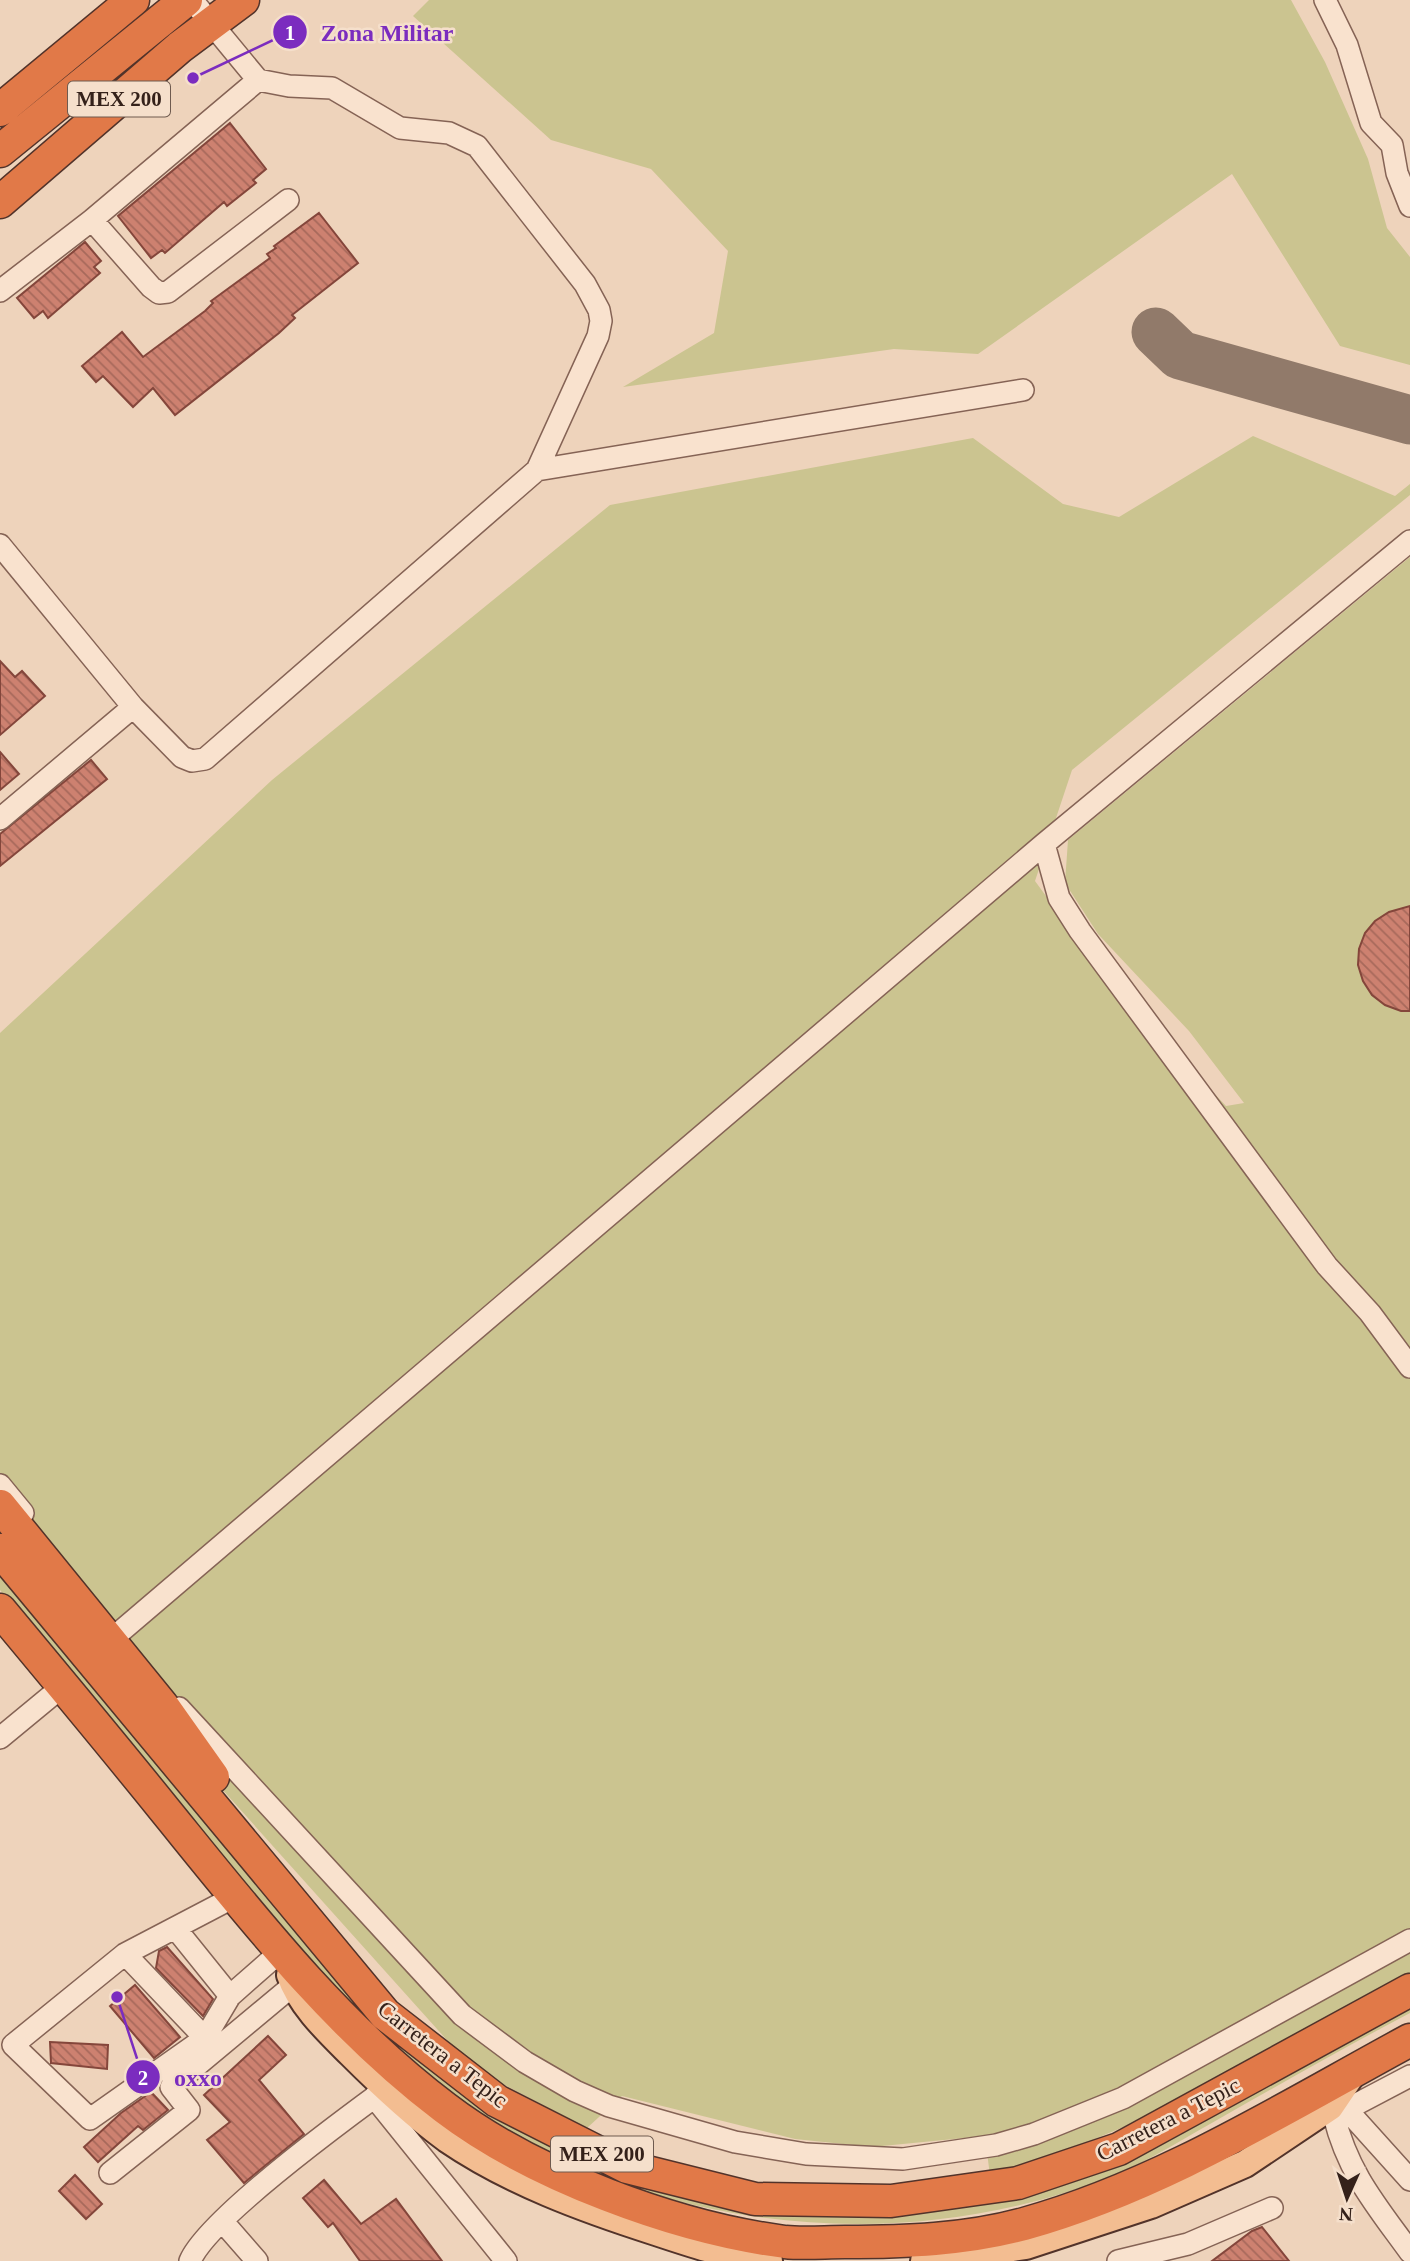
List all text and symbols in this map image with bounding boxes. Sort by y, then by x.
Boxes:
callout: Zona Militar [272,10,468,55]
text: Zona Militar [321,20,454,46]
text: 1 [285,21,295,45]
road number: MEX 200 [68,82,170,116]
street label: Carretera a Tepic [373,1996,512,2113]
callout: oxxo [125,2055,236,2100]
text: oxxo [174,2065,222,2091]
text: 2 [138,2066,148,2090]
street label: Carretera a Tepic [1092,2073,1244,2166]
road number: MEX 200 [551,2136,653,2172]
north arrow [1312,2163,1382,2233]
text: N [1338,2204,1354,2225]

